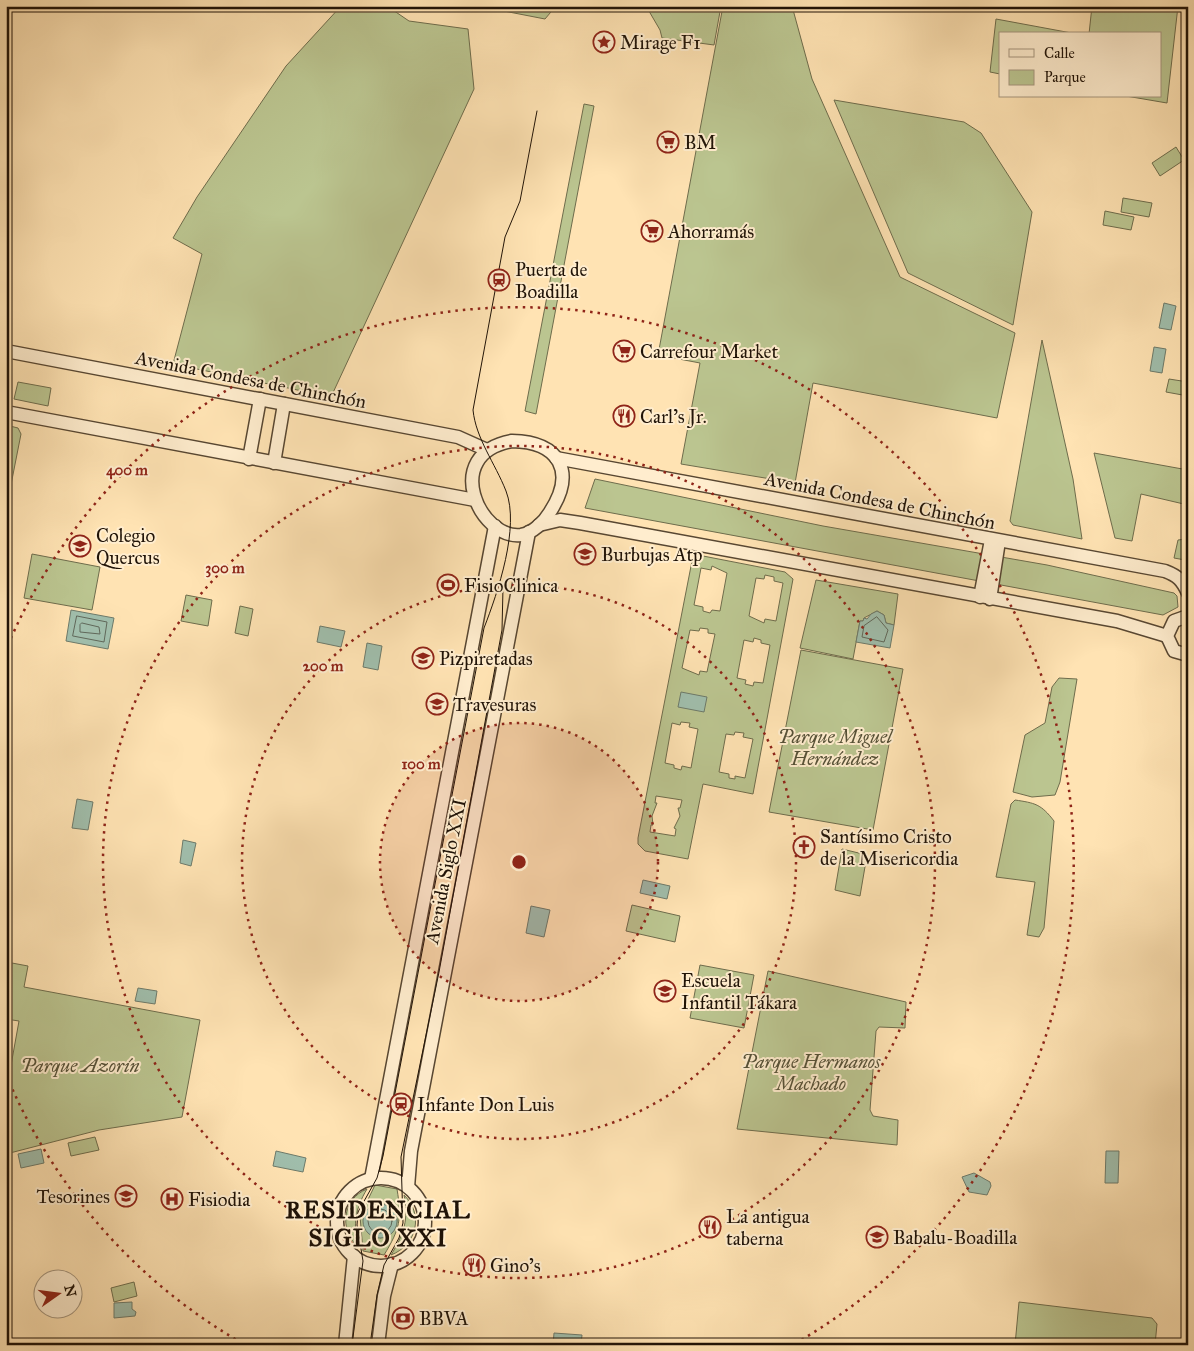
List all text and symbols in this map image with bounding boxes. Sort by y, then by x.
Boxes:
place icon: Mirage F1 [592,30,616,54]
place label: Mirage F1 [620,31,701,55]
legend [999,32,1162,98]
text: Calle [1044,44,1075,62]
text: Parque [1044,68,1086,87]
supermarket icon: BM [656,130,680,154]
place label: BM [684,131,716,154]
supermarket icon: Ahorramás [640,219,664,243]
place label: Ahorramás [667,220,754,243]
place label: Puerta de Boadilla [515,258,587,303]
station icon: Puerta de Boadilla [487,268,511,292]
supermarket icon: Carrefour Market [612,339,636,363]
place label: Carrefour Market [640,340,778,363]
street label: Avenida Condesa de Chinchón [133,346,368,413]
restaurant icon: Carl's Jr. [612,404,636,428]
place label: Carl's Jr. [640,405,707,429]
text: 400 m [106,461,148,480]
street label: Avenida Condesa de Chinchón [762,467,997,534]
place label: Colegio Quercus [96,524,160,569]
school or university icon: Colegio Quercus [68,534,92,558]
school or university icon: Burbujas Atp [573,542,597,566]
place label: Burbujas Atp [601,543,703,566]
text: 300 m [205,559,245,578]
sports icon: FisioClinica [436,573,460,597]
place label: FisioClinica [464,574,559,597]
school or university icon: Pizpiretadas [411,646,435,670]
place label: Pizpiretadas [439,647,533,670]
text: 200 m [303,657,344,675]
school or university icon: Travesuras [425,692,449,716]
place label: Travesuras [453,693,537,716]
park label: Parque Miguel Hernández [778,725,894,770]
text: 100 m [401,755,441,773]
street label: Avenida Siglo XXI [420,797,472,947]
place label: Santísimo Cristo de la Misericordia [820,825,959,870]
church icon: Santísimo Cristo de la Misericordia [792,835,816,859]
centre of rings [510,853,528,871]
place label: Escuela Infantil Tákara [681,969,798,1014]
school or university icon: Escuela Infantil Tákara [653,979,677,1003]
park label: Parque Hermanos Machado [741,1050,881,1095]
park label: Parque Azorín [21,1054,139,1077]
station icon: Infante Don Luis [389,1092,413,1116]
place label: Infante Don Luis [417,1093,554,1116]
school or university icon: Tesorines [114,1184,138,1208]
place label: Tesorines [37,1185,110,1208]
hospital icon: Fisiodia [160,1187,184,1211]
place label: Fisiodia [188,1188,251,1211]
district label: RESIDENCIAL SIGLO XXI [285,1195,471,1253]
place label: La antigua taberna [726,1205,811,1250]
restaurant icon: La antigua taberna [698,1215,722,1239]
school or university icon: Babalu-Boadilla [865,1225,889,1249]
place label: Babalu-Boadilla [893,1226,1018,1249]
restaurant icon: Gino's [462,1253,486,1277]
place label: Gino's [490,1254,541,1277]
north arrow [32,1268,82,1318]
text: N [60,1283,80,1299]
bank icon: BBVA [391,1306,415,1330]
place label: BBVA [419,1307,469,1330]

